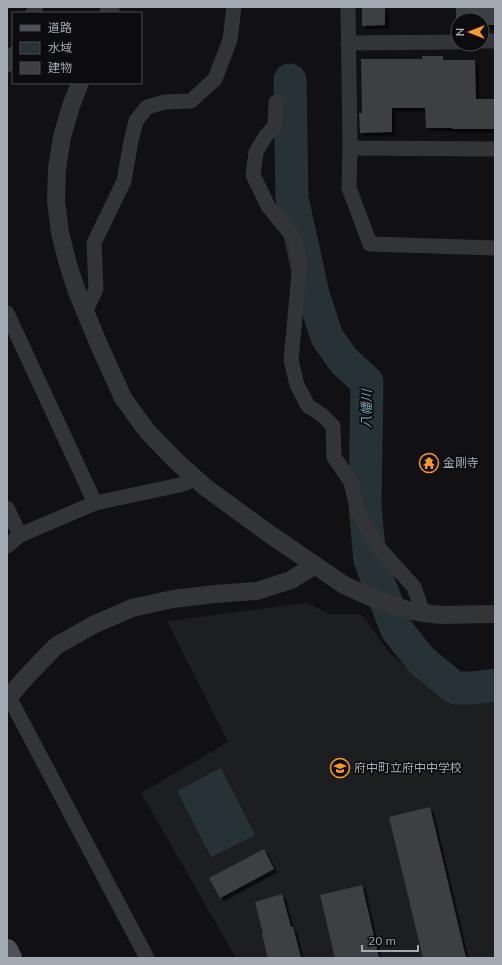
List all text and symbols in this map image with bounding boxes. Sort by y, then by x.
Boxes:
legend [12,12,142,84]
north arrow [450,12,490,52]
text: 道路 [48,20,72,35]
text: N [453,28,467,36]
text: 水域 [48,40,72,55]
text: 建物 [48,60,72,75]
water label: 八幡川 [358,387,374,429]
temple icon: 金剛寺 [418,452,440,474]
place label: 金剛寺 [443,455,479,470]
school or university icon: 府中町立府中中学校 [329,757,351,779]
place label: 府中町立府中中学校 [354,760,462,775]
scale bar [362,927,418,953]
text: 20 m [368,933,396,948]

